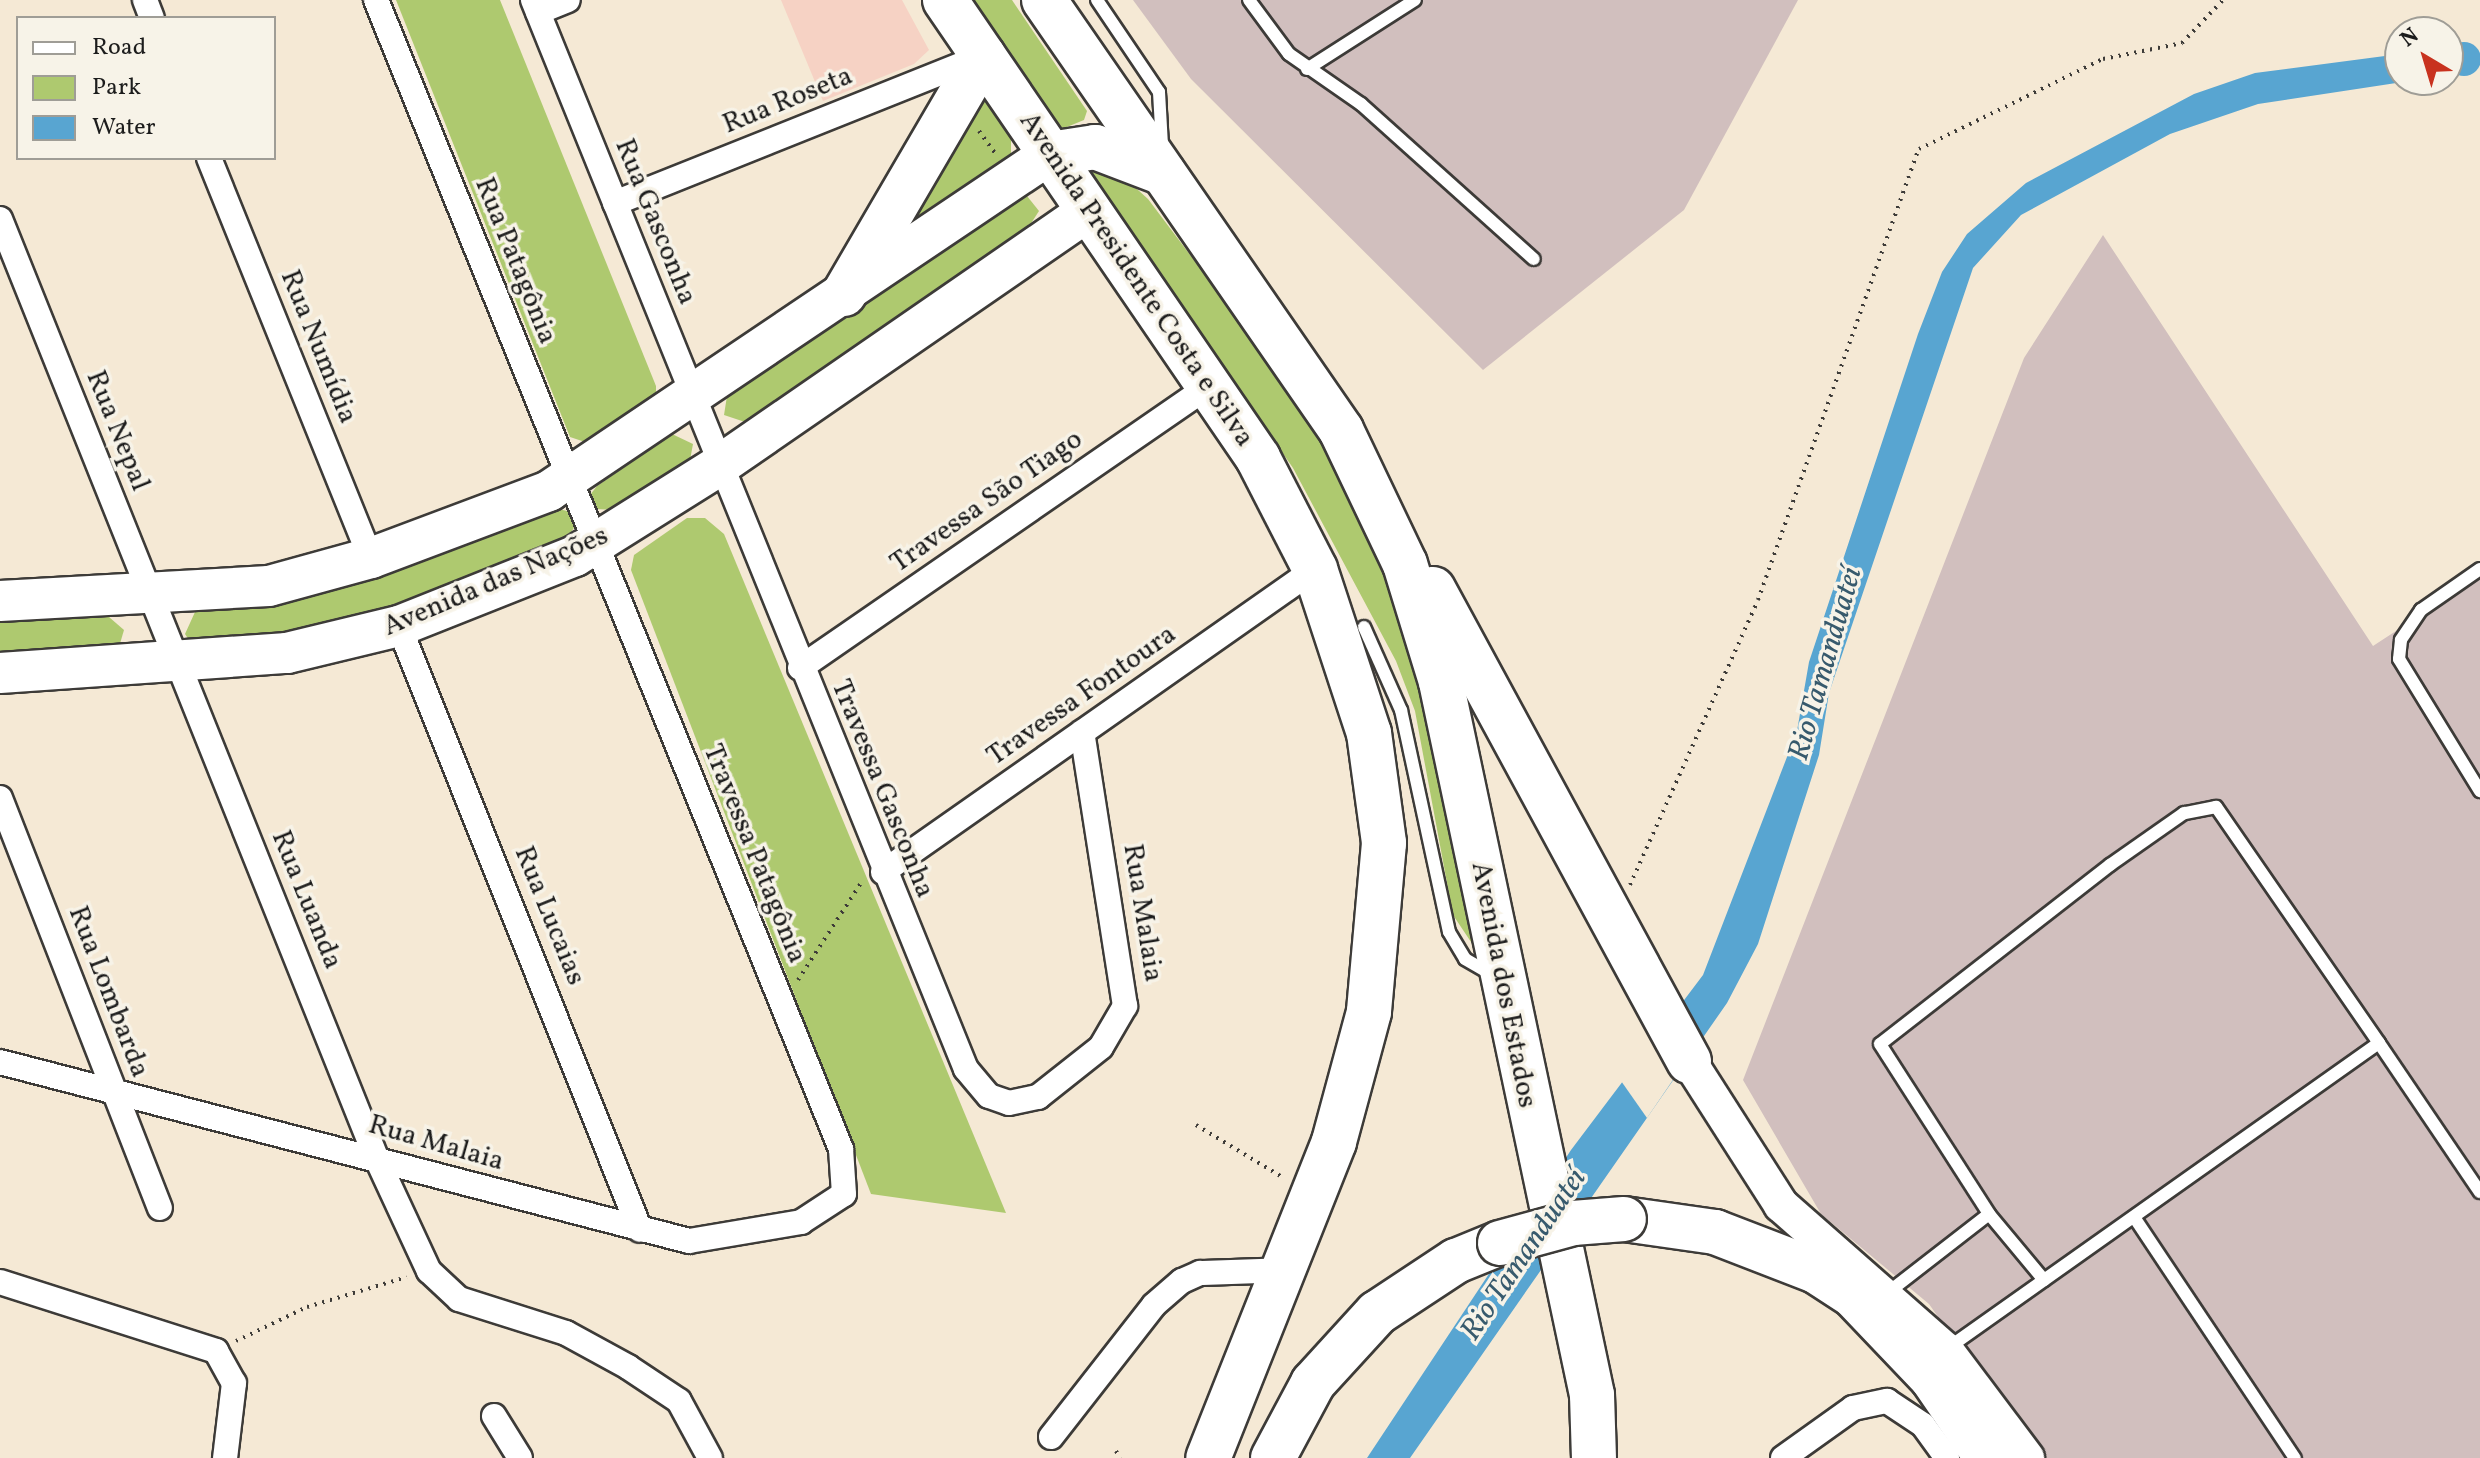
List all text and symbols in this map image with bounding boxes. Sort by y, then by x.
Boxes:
legend [16,16,276,160]
north arrow [2384,16,2464,96]
text: N [2394,21,2426,55]
text: Road [92,31,146,65]
street label: Rua Roseta [718,60,858,142]
text: Park [92,71,141,105]
street label: Avenida Presidente Costa e Silva [1011,106,1261,454]
text: Water [92,111,156,145]
street label: Rua Gasconha [607,134,703,310]
street label: Rua Patagônia [466,173,564,349]
street label: Rua Numídia [272,265,364,429]
street label: Rua Nepal [78,366,156,496]
street label: Travessa São Tiago [884,423,1090,581]
street label: Avenida das Nações [379,519,613,645]
water label: Rio Tamanduateí [1781,563,1871,765]
street label: Travessa Fontoura [981,618,1183,774]
street label: Travessa Gasconha [823,675,941,903]
street label: Travessa Patagônia [695,740,813,968]
street label: Rua Luanda [263,826,349,974]
street label: Rua Lucaias [506,842,592,990]
street label: Rua Malaia [1115,842,1169,984]
street label: Avenida dos Estados [1463,859,1543,1111]
street label: Rua Lombarda [60,902,156,1082]
street label: Rua Malaia [364,1109,508,1179]
water label: Rio Tamanduateí [1453,1162,1595,1348]

